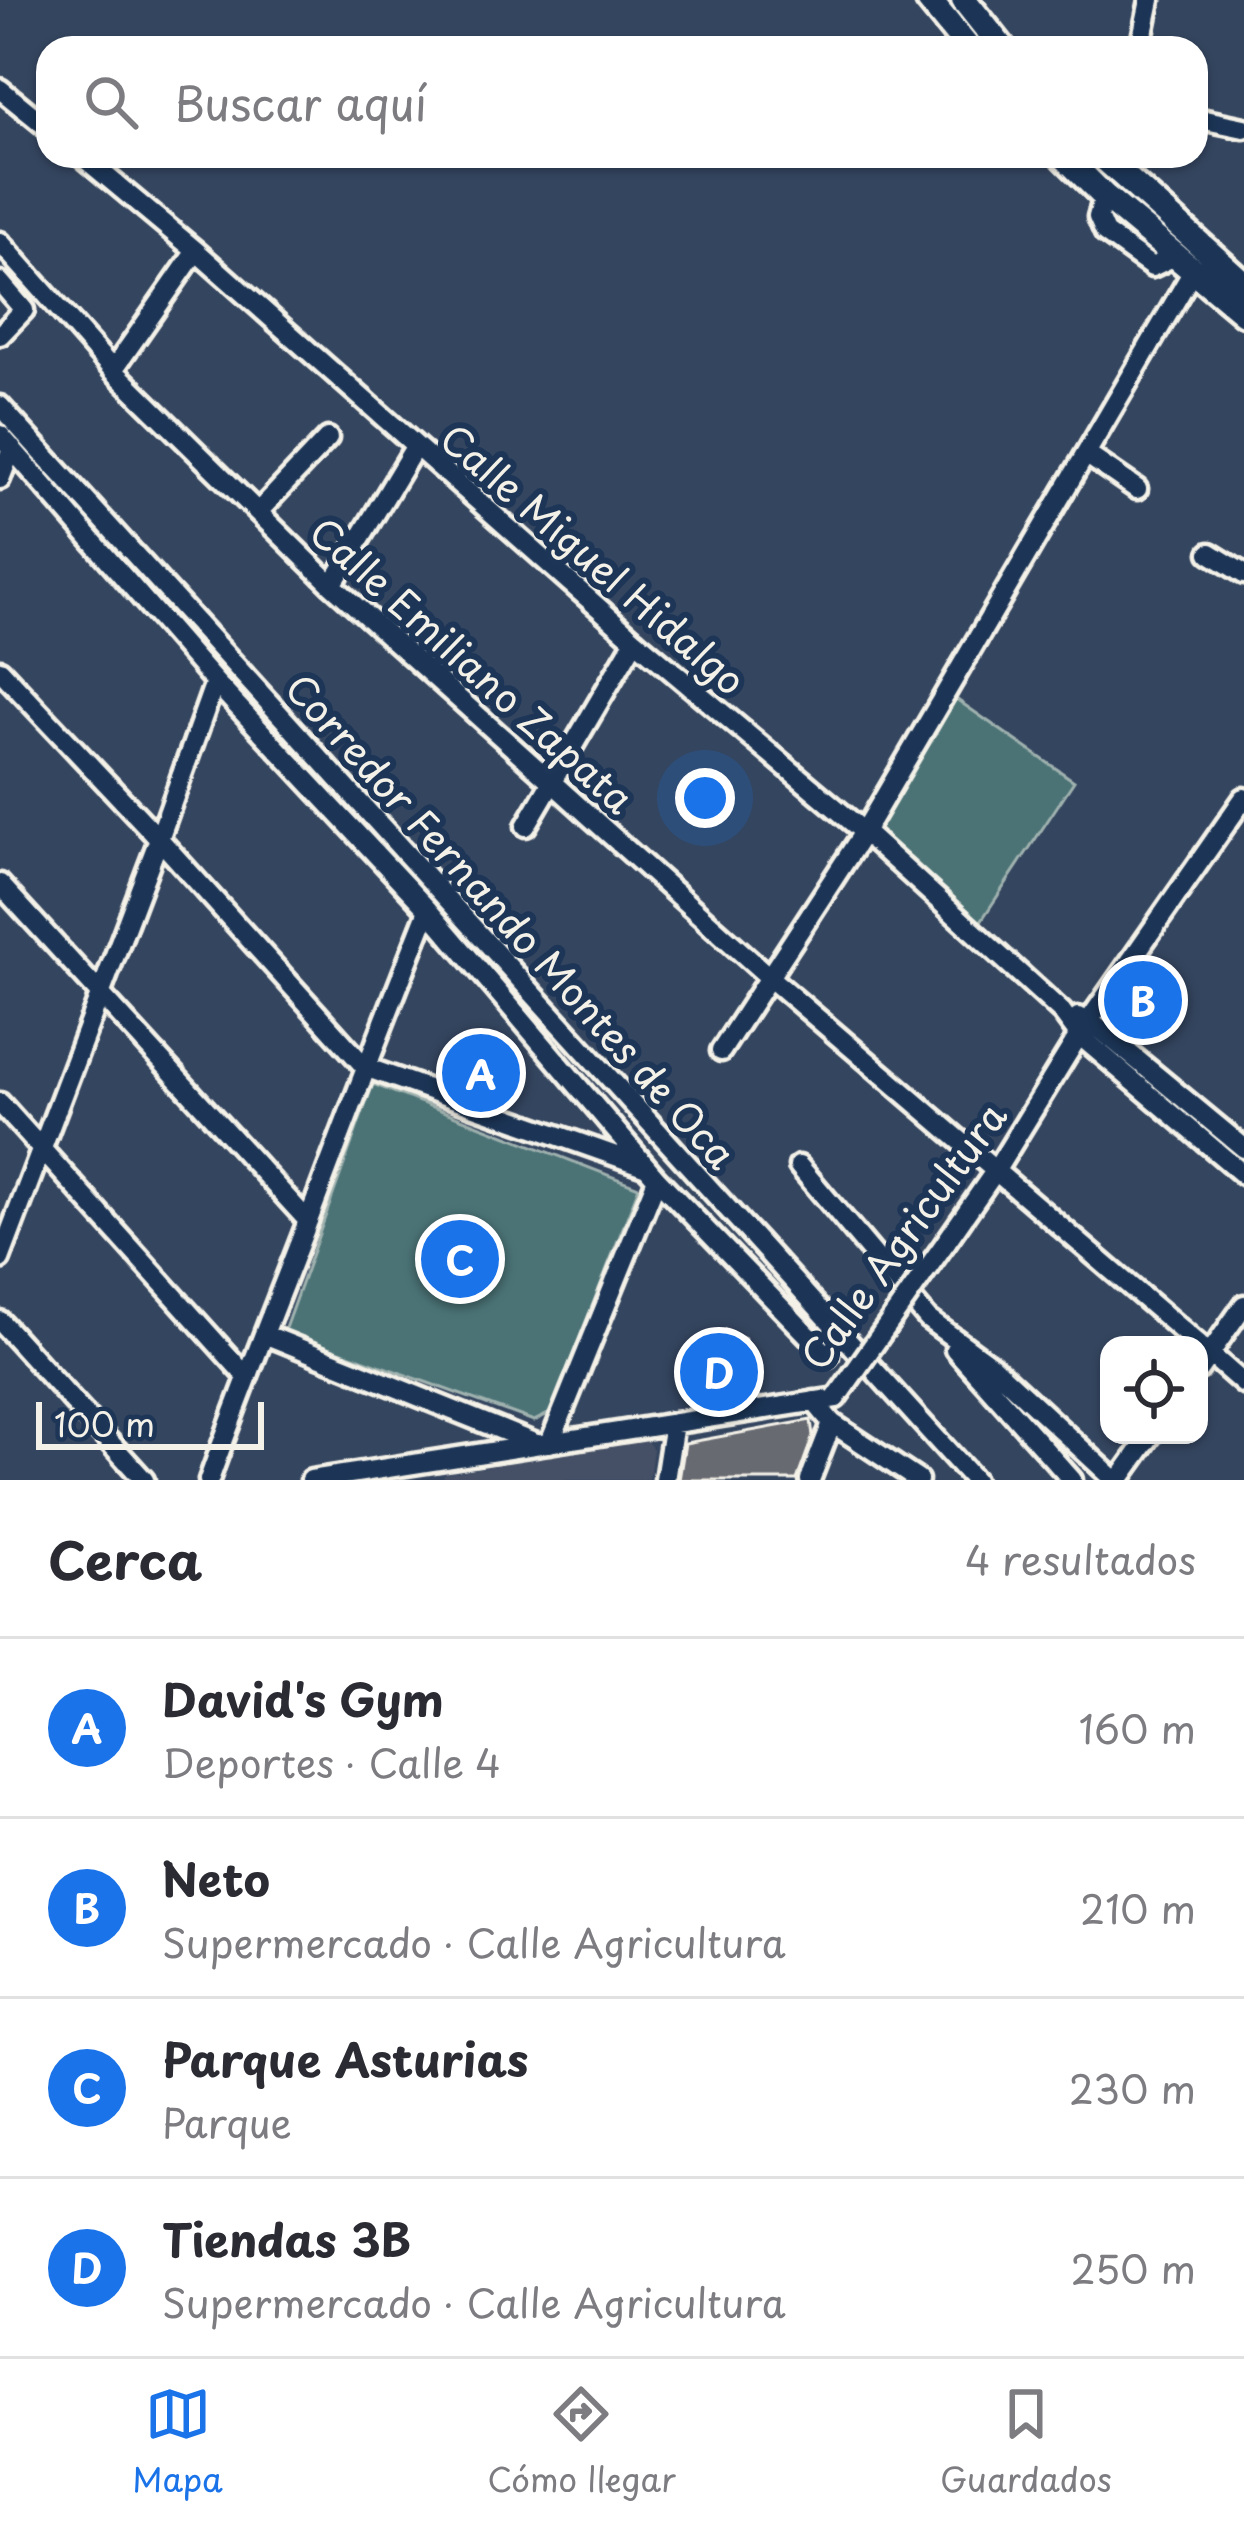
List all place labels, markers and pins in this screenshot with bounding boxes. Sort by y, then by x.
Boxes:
pin: B [1104,955,1182,1045]
pin: A [442,1028,520,1118]
pin: C [421,1214,499,1304]
pin: D [680,1327,758,1417]

